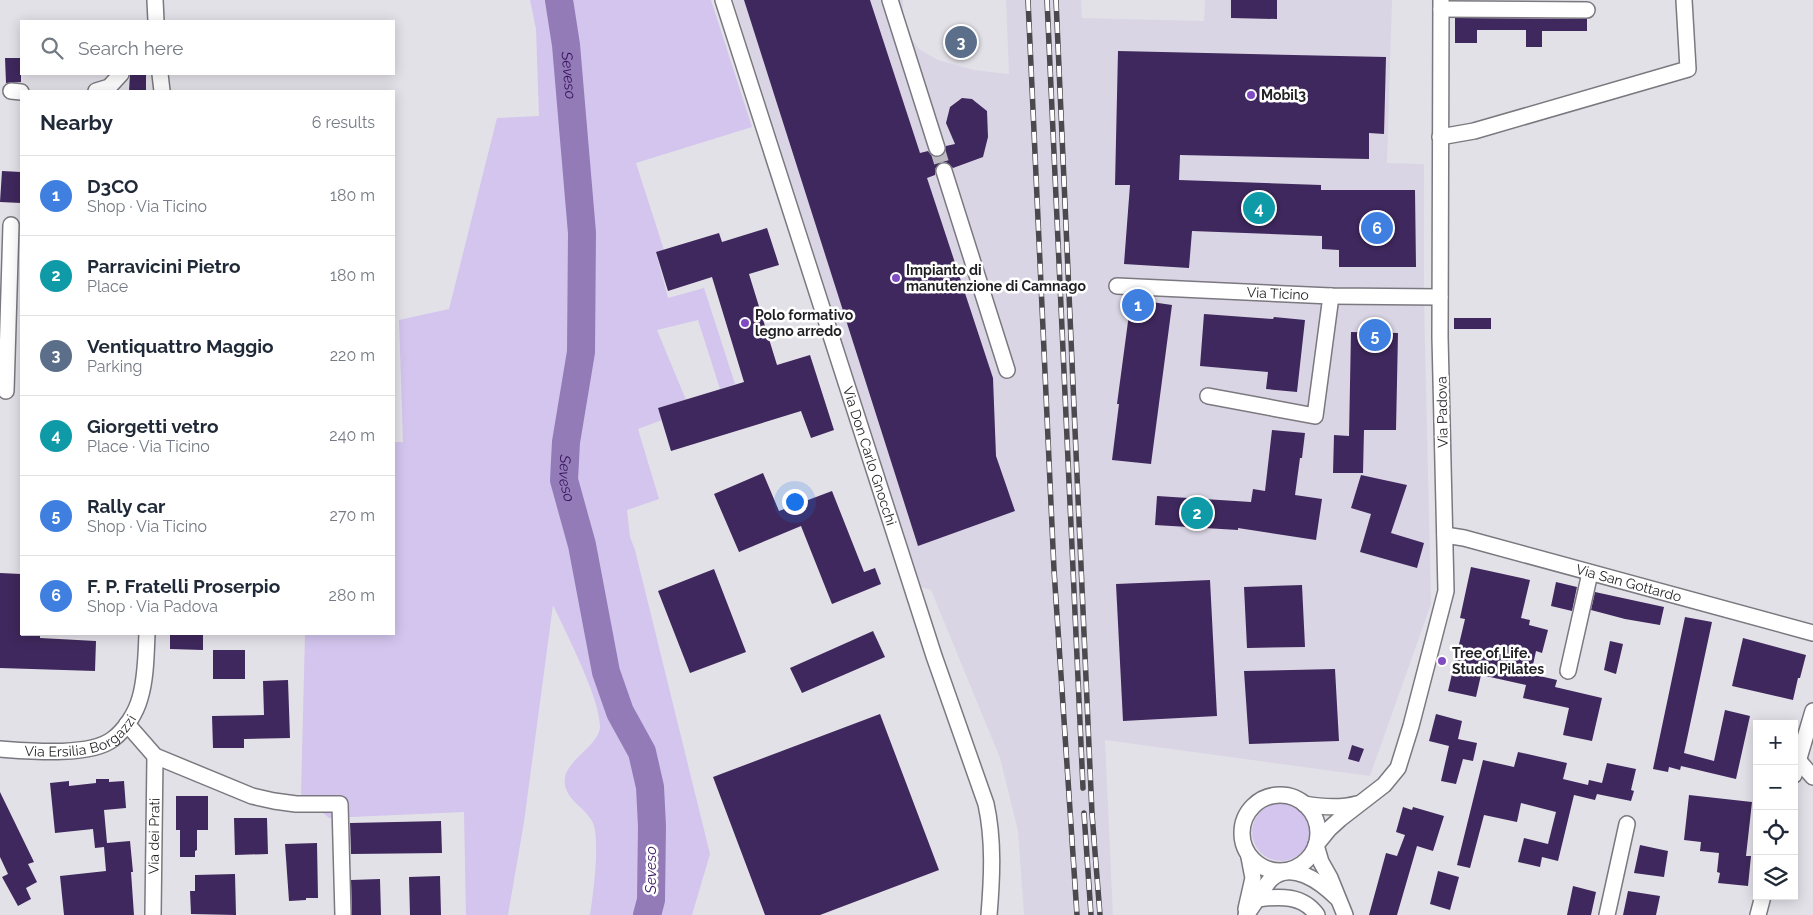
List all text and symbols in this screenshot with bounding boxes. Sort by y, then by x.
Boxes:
search box [20,20,395,75]
pin: 3 [945,23,977,61]
icon: search [38,34,66,62]
text: Search here [78,37,184,59]
water label: Seveso [558,50,580,100]
place label: Mobil3 [1261,87,1306,103]
marker: Mobil3 [1245,89,1257,101]
text: Nearby [40,110,113,135]
text: 6 results [312,113,375,132]
text: D3CO [87,175,138,197]
text: 1 [52,186,60,205]
text: 180 m [330,186,375,205]
pin: 4 [1243,189,1275,227]
text: Shop · Via Ticino [87,197,207,216]
pin: 6 [1361,209,1393,247]
text: Parravicini Pietro [87,255,241,277]
place label: Impianto di manutenzione di Camnago [906,262,1086,294]
text: 2 [51,266,61,285]
text: 180 m [330,266,375,285]
marker: Impianto di manutenzione di Camnago [890,272,902,284]
text: Place [87,277,128,296]
street label: Via Ticino [1246,284,1309,303]
pin: 1 [1122,286,1154,324]
place label: Polo formativo legno arredo [755,307,854,339]
pin: 5 [1359,316,1391,354]
marker: Polo formativo legno arredo [739,317,751,329]
text: Ventiquattro Maggio [87,335,274,357]
text: 3 [52,346,60,365]
text: 220 m [330,346,375,365]
text: Parking [87,357,142,376]
street label: Via Padova [1433,376,1451,448]
street label: Via Don Carlo Gnocchi [840,385,899,527]
text: Giorgetti vetro [87,415,219,437]
text: 4 [51,426,61,445]
text: 240 m [329,426,375,445]
text: Place · Via Ticino [87,437,210,456]
water label: Seveso [555,453,579,504]
your location [782,489,808,515]
pin: 2 [1181,494,1213,532]
text: Rally car [87,495,165,517]
text: 5 [52,506,60,525]
text: 270 m [330,506,375,525]
text: Shop · Via Ticino [87,517,207,536]
street label: Via San Gottardo [1574,561,1683,605]
text: F. P. Fratelli Proserpio [87,575,280,597]
text: 6 [51,586,61,605]
text: 280 m [329,586,375,605]
text: Shop · Via Padova [87,597,218,616]
place label: Tree of Life. Studio Pilates [1452,645,1544,677]
marker: Tree of Life. Studio Pilates [1436,655,1448,667]
street label: Via Ersilia Borgazzi [24,712,139,760]
map controls [1753,720,1798,900]
button: + [1753,720,1798,765]
button: − [1753,765,1798,810]
street label: Via dei Prati [146,798,162,874]
button: locate [1753,810,1798,855]
water label: Seveso [642,846,660,895]
button: layers [1753,855,1798,900]

